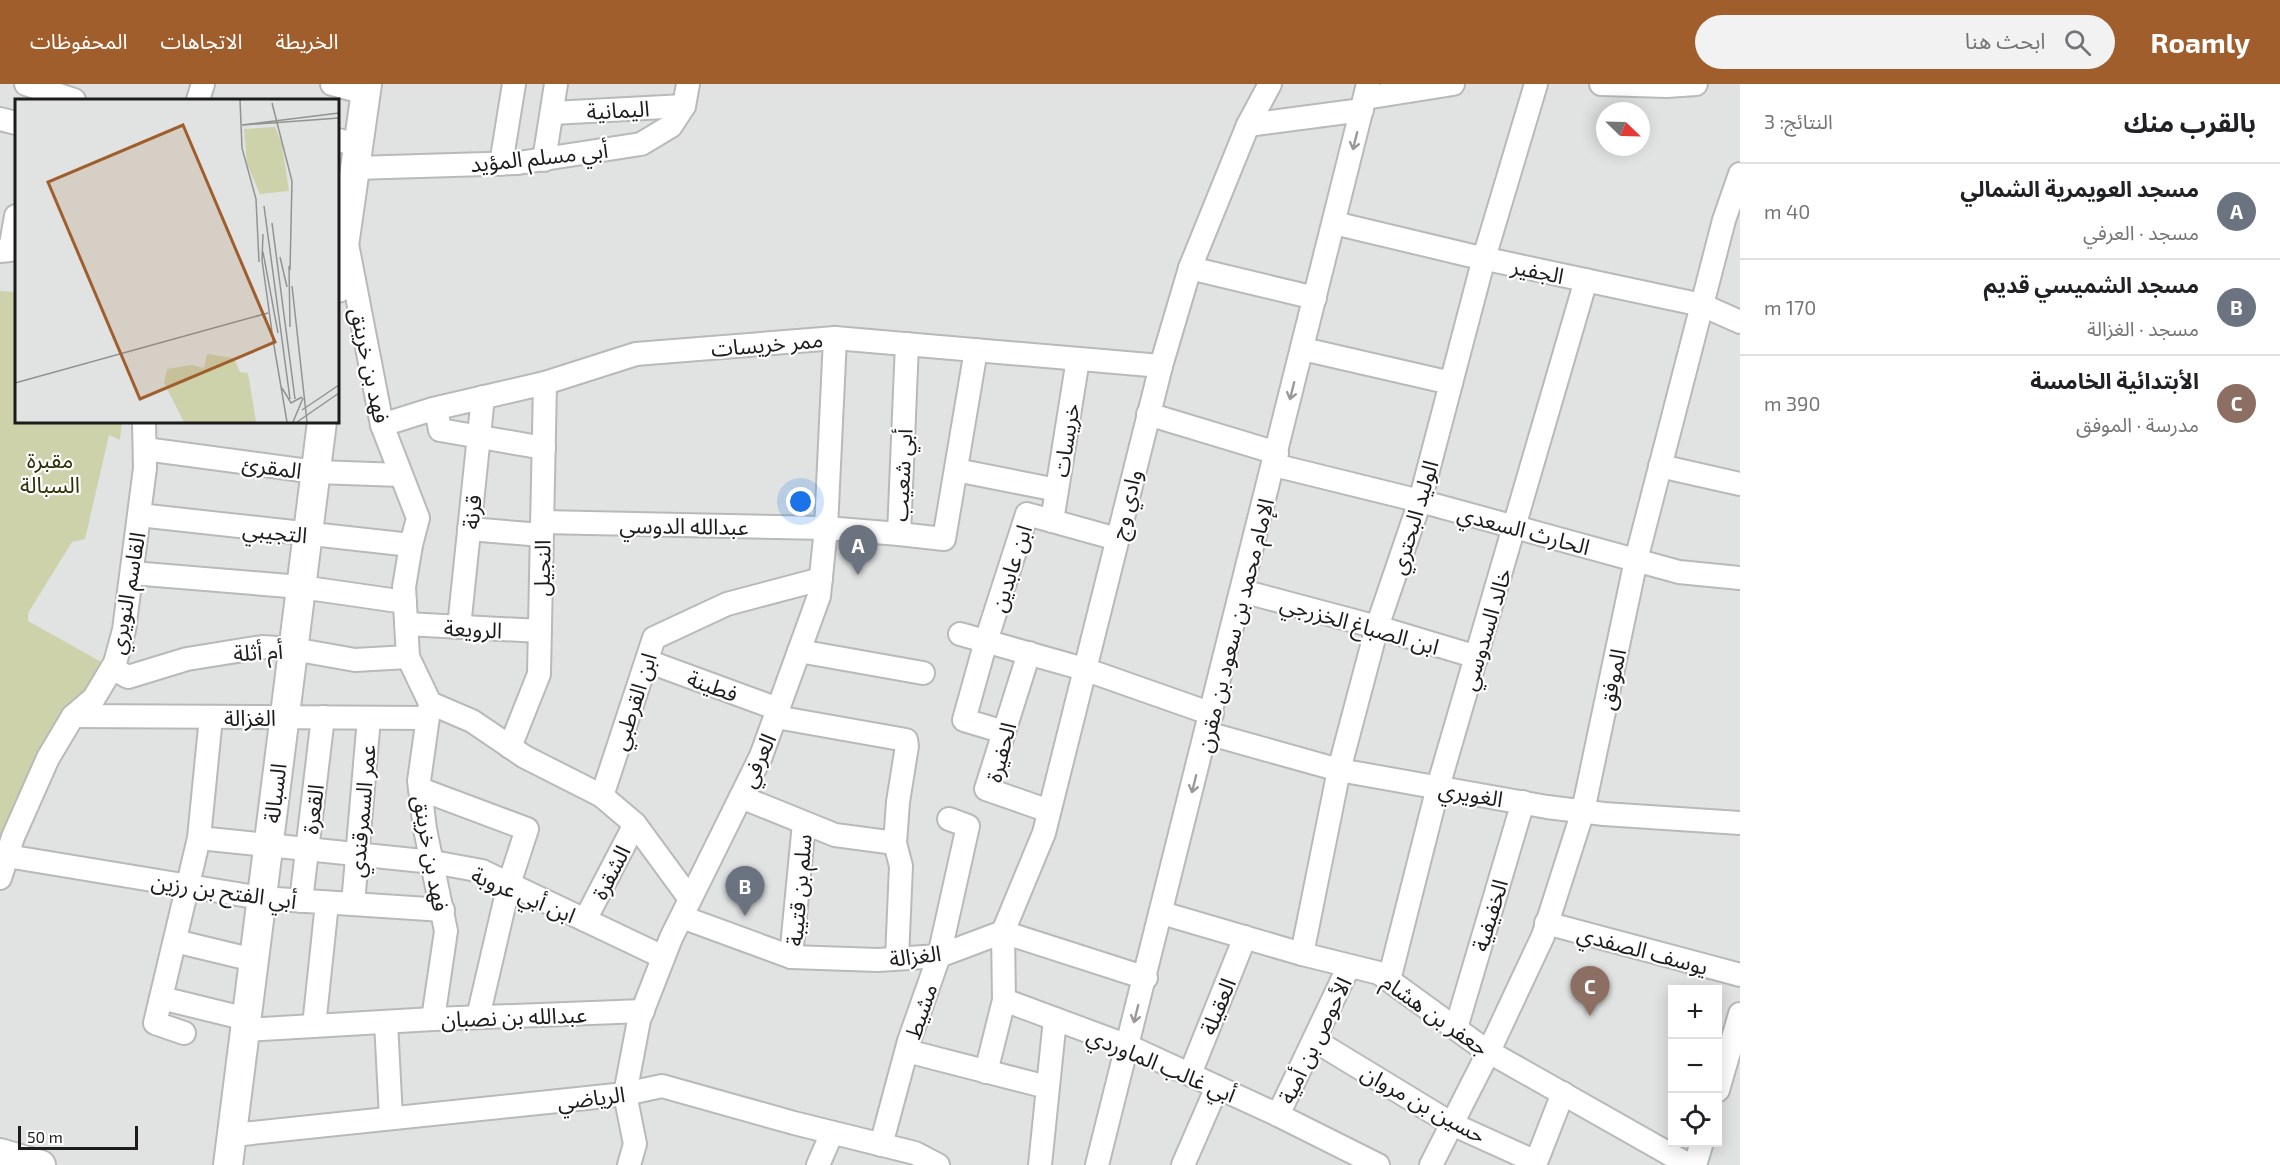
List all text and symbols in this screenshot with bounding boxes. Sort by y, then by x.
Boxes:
search box [1695,15,2115,69]
text: Roamly [2151,25,2250,59]
icon: search [2061,26,2094,59]
text: ابحث هنا [1965,27,2046,53]
text: المحفوظات [30,28,127,53]
text: الاتجاهات [160,28,242,53]
text: الخريطة [275,28,338,53]
street label: اليمانية [586,94,650,124]
inset map [15,99,339,423]
north arrow [1596,102,1650,156]
text: بالقرب منك [2124,106,2256,137]
text: النتائج: 3 [1764,109,1833,133]
one-way arrow [1348,131,1360,150]
street label: أبي مسلم المؤيد [469,136,610,181]
text: مسجد العويمرية الشمالي [1960,175,2199,201]
text: 40 m [1764,199,1810,223]
text: A [2230,199,2243,223]
text: مسجد · العرفي [2083,220,2199,244]
street label: الجفير [1508,252,1567,289]
text: مسجد الشميسي قديم [1984,271,2199,297]
text: 170 m [1764,295,1816,319]
text: B [2230,295,2243,319]
street label: فهد بن خرينق [344,305,396,426]
text: مسجد · الغزالة [2087,316,2199,340]
street label: ممر خريسات [710,325,824,362]
text: الأبتدائية الخامسة [2030,367,2199,393]
one-way arrow [1286,381,1297,400]
text: 390 m [1764,391,1821,415]
text: C [2231,391,2242,415]
street label: خريسات [1046,401,1085,479]
text: مدرسة · الموفق [2076,412,2199,436]
street label: أبي شعيب [886,428,922,522]
park label: مقبرة السبالة [20,446,80,497]
street label: المقرئ [240,449,304,484]
street label: الوليد البحتري [1383,457,1448,579]
street label: وادي وج [1104,466,1151,543]
your location [786,487,815,516]
street label: قرنة [456,493,487,531]
street label: الإمام محمد بن سعود بن مقرن [1190,495,1283,756]
street label: الحارث السعدي [1454,499,1593,564]
street label: عبدالله الدوسي [619,511,749,544]
street label: التجيبي [241,515,309,552]
street label: ابن عابدين [984,521,1037,615]
pin: A [838,526,878,575]
street label: القاسم النويري [102,530,155,657]
street label: النجيل [528,539,555,597]
street label: خالد السدوسي [1454,565,1521,695]
street label: ابن الصباغ الخزرجي [1276,589,1442,664]
street label: الرويعة [443,613,503,644]
street label: أم أثلة [232,637,284,670]
street label: الموفق [1592,646,1632,712]
street label: ابن القرطبي [605,649,666,754]
street label: فطينة [684,664,742,706]
street label: الغزالة [224,704,276,731]
street label: الحفيرة [980,719,1021,785]
street label: العرفي [734,729,785,793]
street label: عمر السمرقندي [342,743,385,879]
street label: السبالة [257,762,291,824]
one-way arrow [1187,774,1199,793]
street label: الغويري [1436,775,1505,816]
street label: القعرة [296,783,329,836]
street label: فهد بن خرينق [407,793,455,913]
street label: سلم بن قتيبة [780,833,821,948]
street label: الشقرة [585,841,635,904]
street label: ابن أبي عروبة [466,860,580,932]
pin: B [726,866,764,916]
street label: أبي الفتح بن رزين [149,867,298,918]
street label: الخفيفية [1466,876,1512,954]
street label: يوسف الصفدي [1573,919,1711,984]
street label: الغزالة [887,939,943,972]
pin: C [1570,966,1610,1016]
street label: جعفر بن هشام [1375,968,1494,1064]
street label: الأحوص بن أمية [1272,972,1357,1108]
street label: العقيلة [1194,974,1240,1038]
street label: مشيط [898,980,942,1042]
map controls [1668,985,1722,1147]
button: + [1668,985,1722,1039]
street label: عبدالله بن نصبان [441,1000,588,1033]
one-way arrow [1130,1004,1142,1023]
street label: أبي غالب الماوردي [1082,1021,1240,1112]
button: − [1668,1039,1722,1093]
street label: حسين بن مروان [1357,1058,1491,1149]
street label: الرياضي [556,1080,627,1119]
button: locate [1668,1093,1722,1147]
scale bar [18,1123,138,1150]
text: 50 m [27,1127,63,1146]

